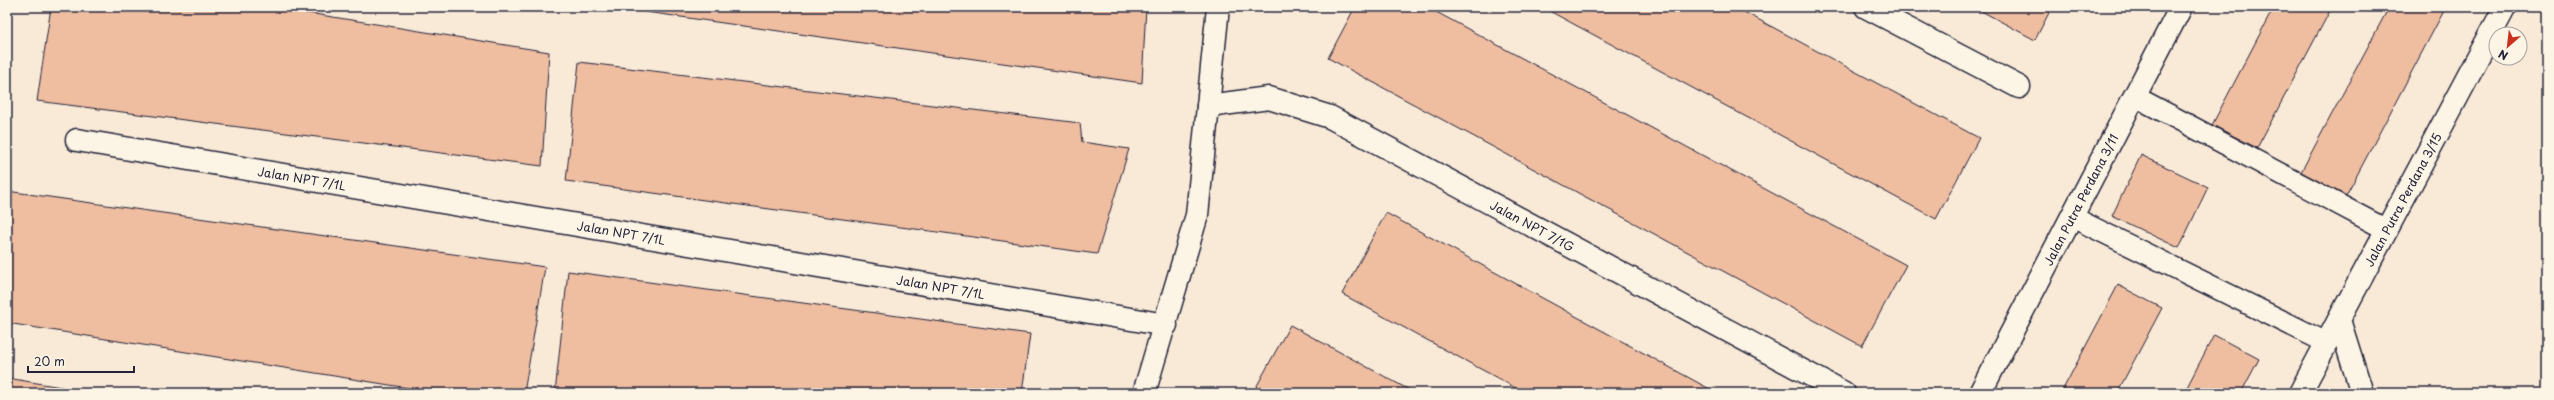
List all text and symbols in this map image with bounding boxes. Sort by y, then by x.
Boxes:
north arrow [2488,26,2528,66]
text: N [2495,46,2511,65]
street label: Jalan Putra Perdana 3/15 [2360,129,2446,270]
street label: Jalan Putra Perdana 3/11 [2039,131,2122,269]
street label: Jalan NPT 7/1L [256,162,348,195]
street label: Jalan NPT 7/1G [1487,196,1577,255]
street label: Jalan NPT 7/1L [576,216,667,249]
street label: Jalan NPT 7/1L [895,270,986,303]
scale bar [28,348,134,374]
text: 20 m [34,352,65,370]

